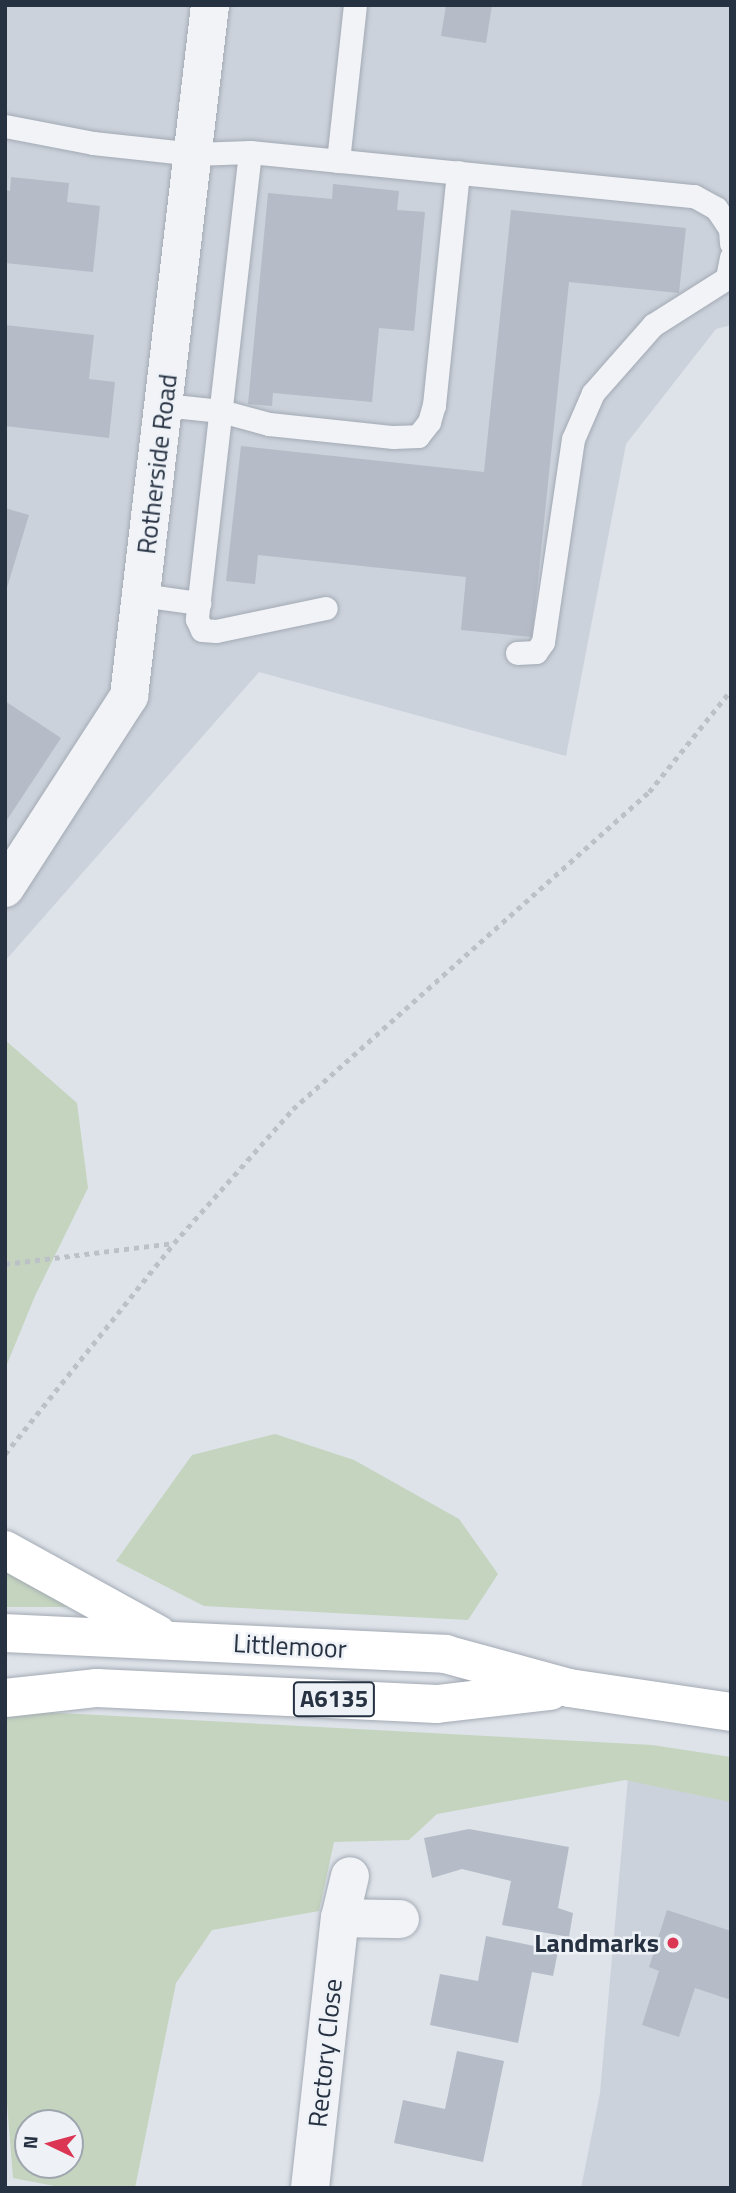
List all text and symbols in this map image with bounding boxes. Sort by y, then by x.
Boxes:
street label: Rotherside Road [130,372,184,556]
street label: Littlemoor [232,1627,348,1665]
road number: A6135 [292,1679,376,1720]
place label: Landmarks [534,1927,659,1959]
marker: Landmarks [665,1935,681,1951]
street label: Rectory Close [302,1977,348,2129]
north arrow [14,2109,84,2179]
text: N [15,2134,45,2150]

